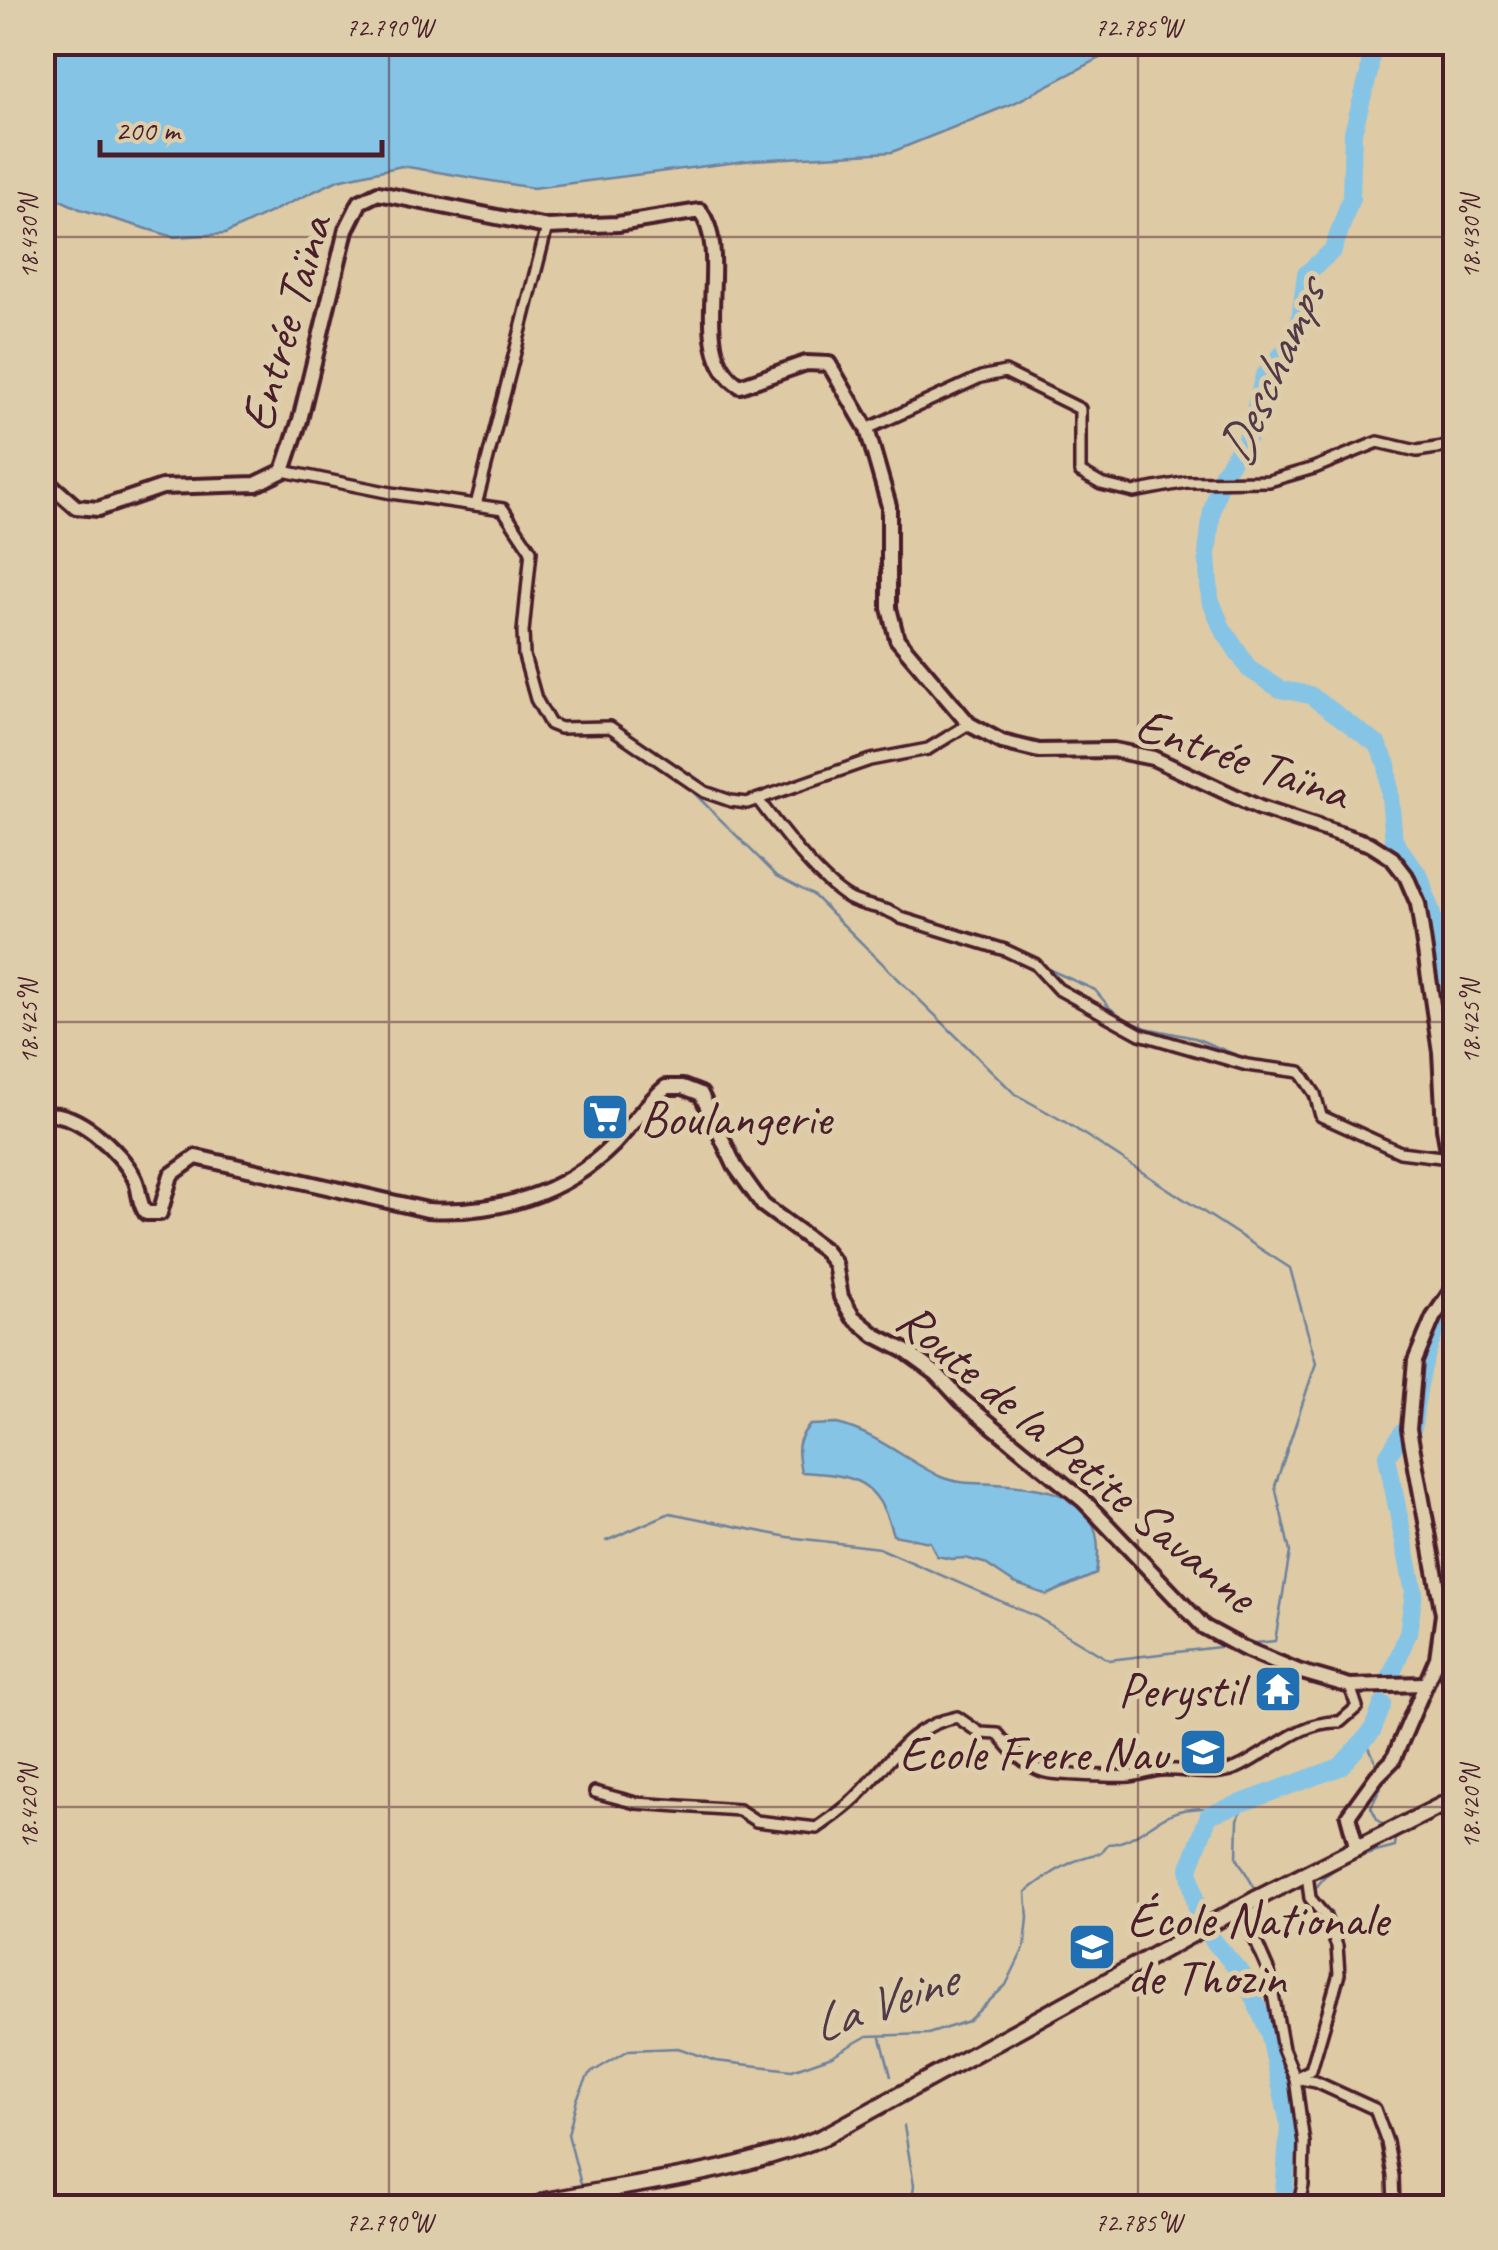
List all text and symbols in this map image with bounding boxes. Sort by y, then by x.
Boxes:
text: 72.790°W [346,12,436,44]
text: 72.785°W [1095,12,1185,44]
scale bar [100,95,382,157]
text: 200 m [115,111,182,149]
text: 18.430°N [13,191,45,279]
text: 18.430°N [1455,191,1487,279]
street label: Entrée Taïna [225,206,347,438]
water label: Deschamps [1201,263,1344,475]
street label: Entrée Taïna [1128,693,1360,825]
text: 18.425°N [13,976,45,1064]
text: 18.425°N [1455,976,1487,1064]
place label: Boulangerie [640,1087,834,1150]
supermarket icon: Boulangerie [579,1091,631,1143]
street label: Route de la Petite Savanne [884,1288,1272,1628]
place label: Perystil [1118,1659,1252,1722]
temple icon: Perystil [1252,1663,1304,1715]
place label: Ecole Frere Nau [899,1722,1170,1785]
school or university icon: Ecole Frere Nau [1177,1726,1229,1778]
text: 18.420°N [13,1761,45,1849]
text: 18.420°N [1455,1761,1487,1849]
place label: École Nationale de Thozin [1127,1888,1392,2009]
school or university icon: École Nationale de Thozin [1066,1921,1118,1973]
water label: La Veine [802,1944,972,2057]
text: 72.790°W [346,2207,436,2239]
text: 72.785°W [1095,2207,1185,2239]

